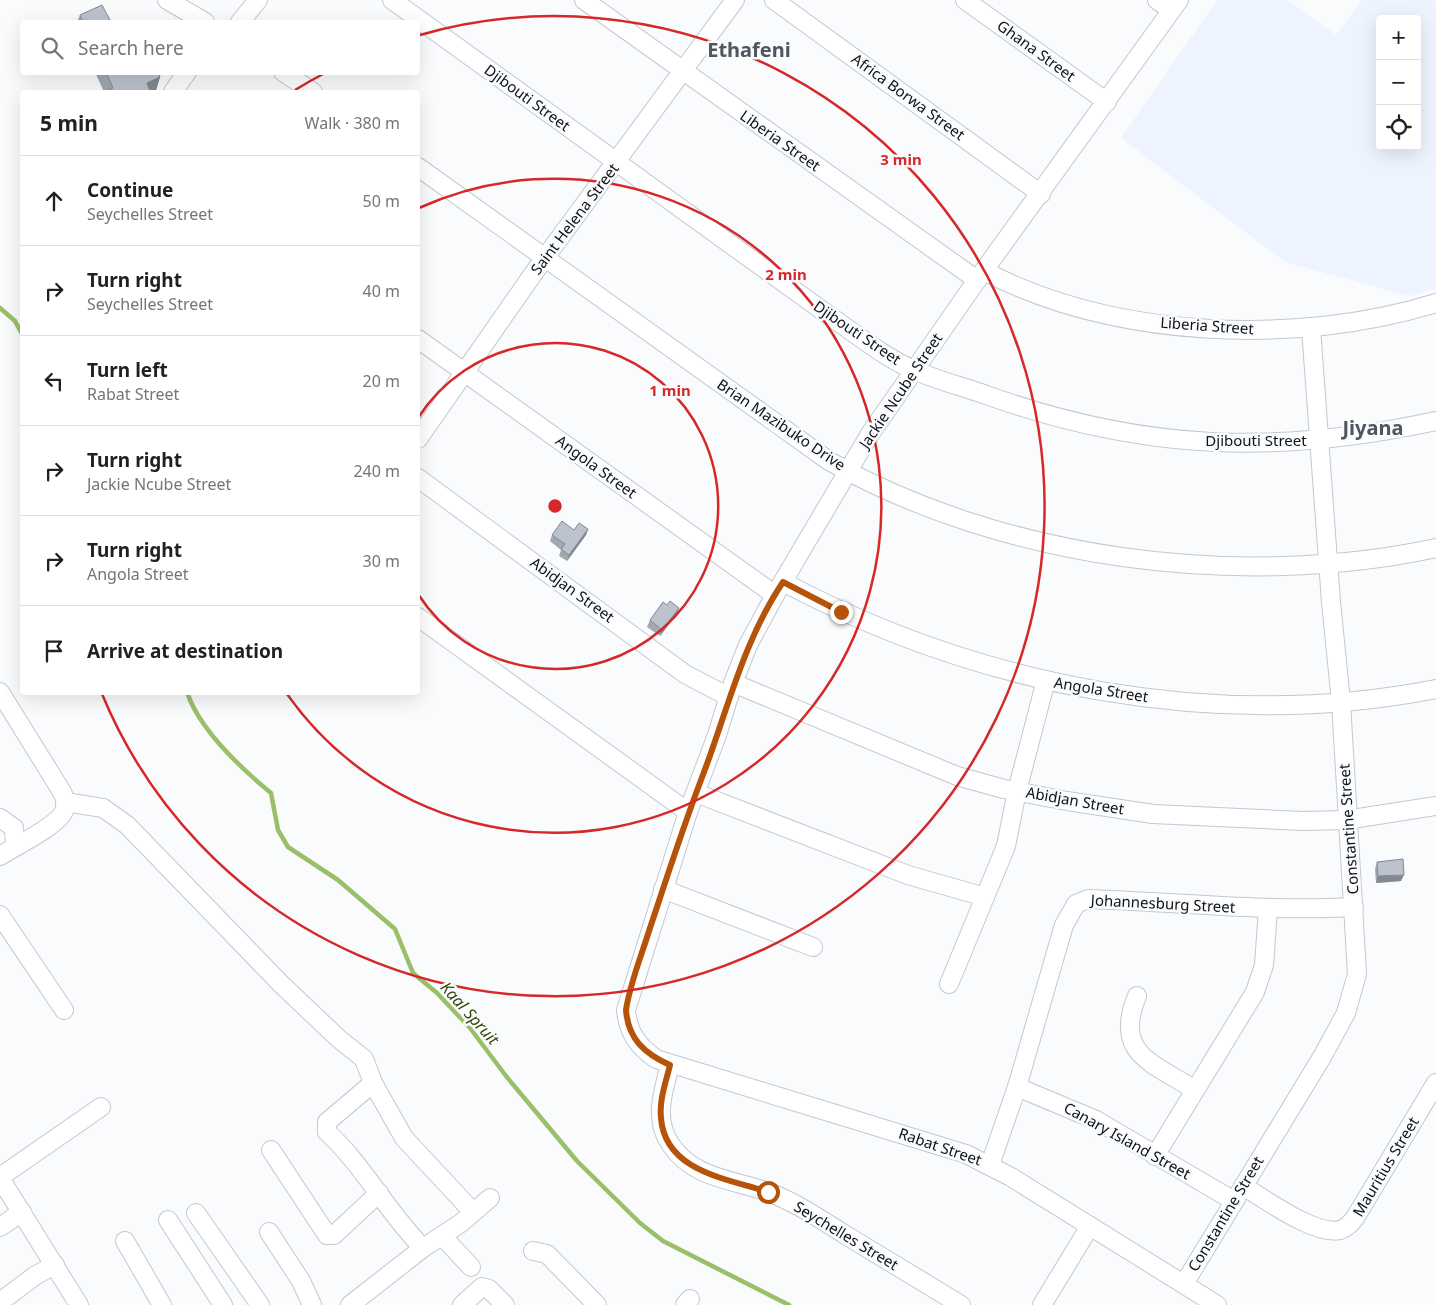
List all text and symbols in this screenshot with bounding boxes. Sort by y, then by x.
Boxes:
street label: Ghana Street [993,15,1080,86]
map controls [1376,15,1421,150]
button: + [1376,15,1421,60]
search box [20,20,420,75]
icon: search [38,34,66,62]
text: Search here [78,35,184,61]
district label: Ethafeni [707,36,791,63]
street label: Africa Borwa Street [848,48,970,144]
street label: Djibouti Street [481,59,575,135]
button: − [1376,60,1421,105]
street label: Liberia Street [736,105,825,176]
button: locate [1376,105,1421,150]
text: 5 min [40,109,98,137]
text: Walk · 380 m [305,112,400,134]
text: 3 min [880,149,922,169]
street label: Saint Helena Street [526,158,623,278]
text: Continue [87,177,173,203]
icon: ahead [40,187,68,215]
text: 50 m [363,190,400,212]
text: Seychelles Street [87,203,213,225]
text: 2 min [765,264,807,284]
text: Turn right [87,267,182,293]
icon: right [40,277,68,305]
text: 40 m [363,280,400,302]
text: Seychelles Street [87,293,213,315]
street label: Djibouti Street [810,296,906,369]
street label: Liberia Street [1160,312,1255,338]
street label: Jackie Ncube Street [853,328,947,454]
text: Turn left [87,357,168,383]
icon: left [40,367,68,395]
text: 20 m [363,370,400,392]
street label: Brian Mazibuko Drive [713,374,850,475]
text: 1 min [649,380,691,400]
text: Rabat Street [87,383,179,405]
district label: Jiyana [1341,414,1403,441]
street label: Angola Street [552,430,641,503]
street label: Djibouti Street [1205,430,1307,450]
text: Turn right [87,447,182,473]
icon: right [40,457,68,485]
text: 240 m [353,460,400,482]
text: Jackie Ncube Street [87,473,231,495]
centre of rings [546,497,564,515]
text: Turn right [87,537,182,563]
icon: right [40,547,68,575]
text: 30 m [363,550,400,572]
street label: Abidjan Street [527,552,619,627]
text: Angola Street [87,563,189,585]
route end [830,601,853,624]
icon: arrive [40,637,68,665]
text: Arrive at destination [87,638,283,664]
street label: Angola Street [1053,672,1150,706]
street label: Constantine Street [1333,762,1363,895]
street label: Abidjan Street [1025,782,1126,819]
street label: Johannesburg Street [1088,889,1236,917]
water label: Kaal Spruit [436,977,505,1050]
street label: Canary Island Street [1060,1097,1195,1184]
street label: Mauritius Street [1347,1112,1423,1220]
street label: Rabat Street [896,1123,985,1170]
street label: Constantine Street [1183,1152,1268,1275]
route start [757,1181,780,1204]
street label: Seychelles Street [791,1196,903,1274]

